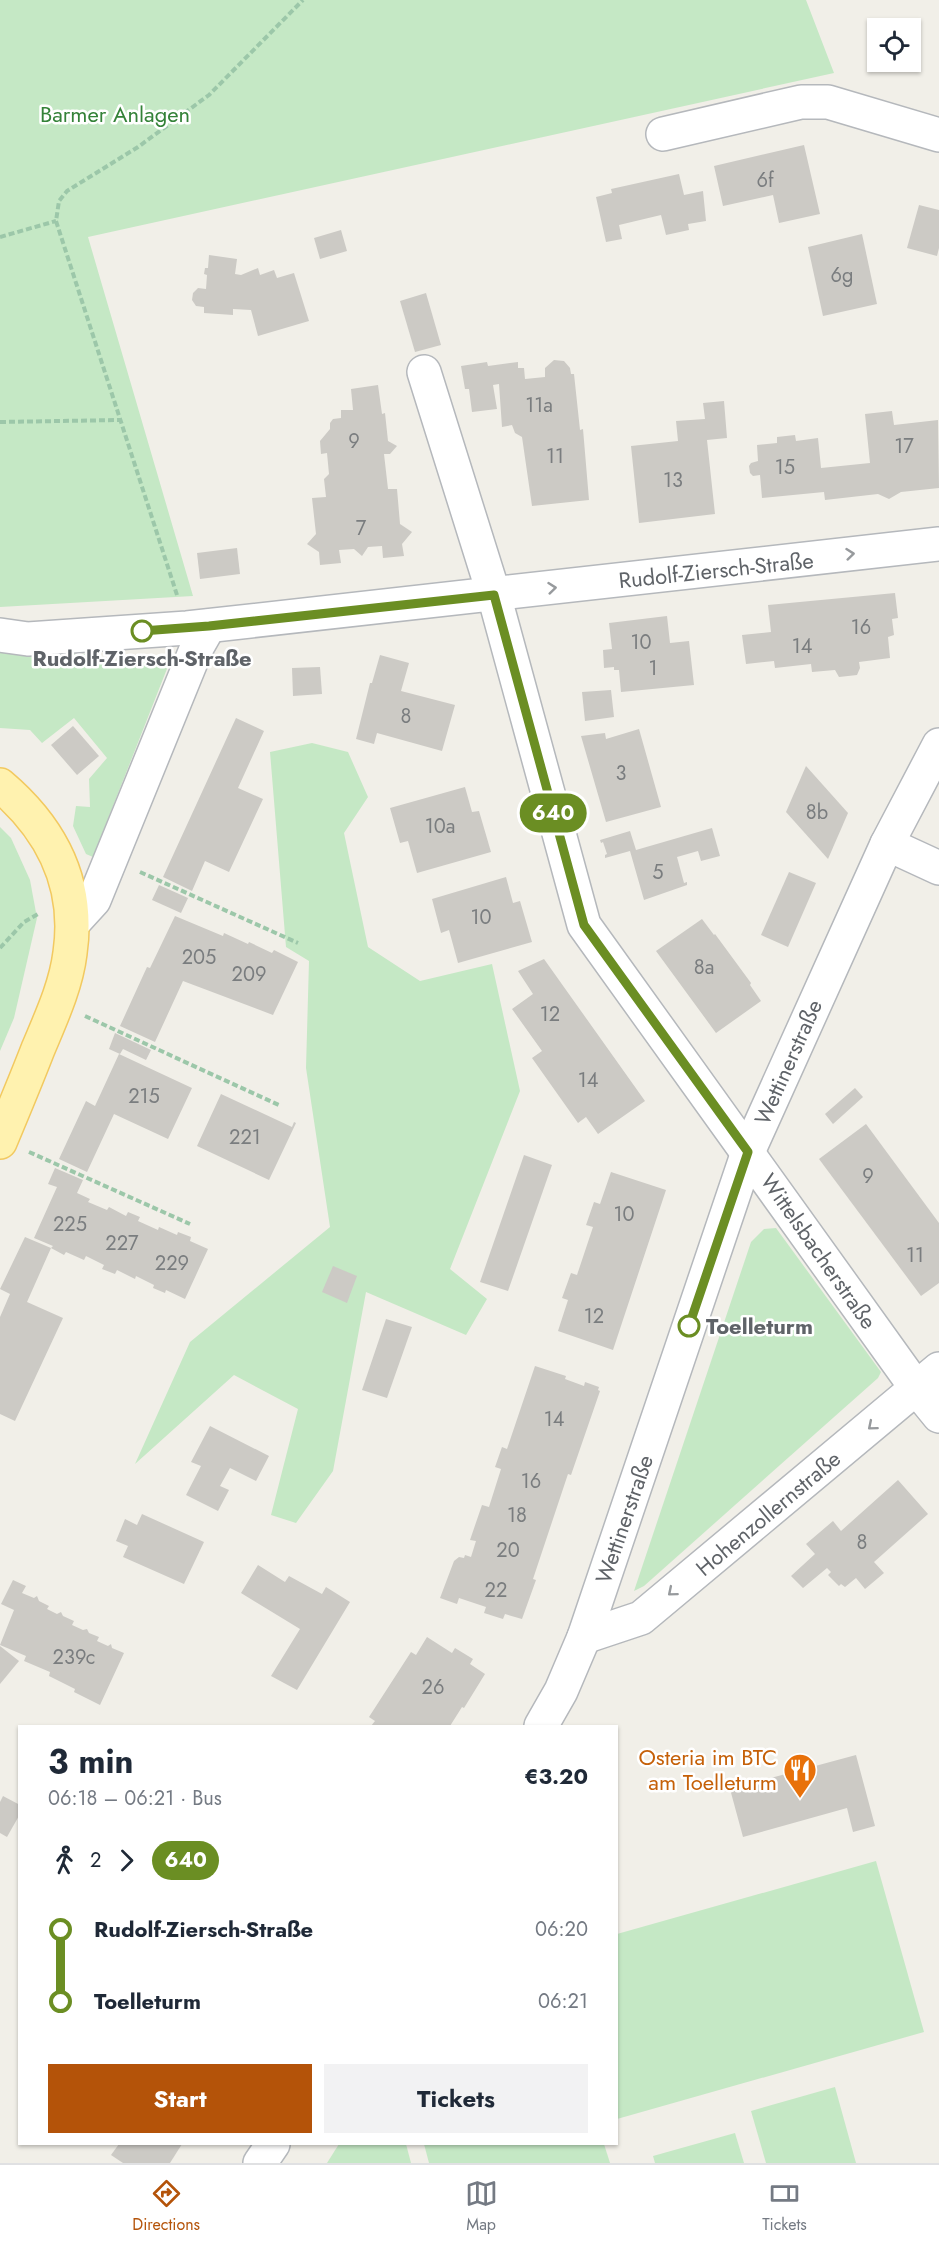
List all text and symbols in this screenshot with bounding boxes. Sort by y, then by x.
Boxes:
map controls [867,18,921,72]
button: locate [867,18,921,72]
park label: Barmer Anlagen [40,98,190,130]
house number: 6f [756,166,775,195]
house number: 6g [831,261,853,290]
house number: 11a [525,391,553,420]
house number: 9 [348,427,360,456]
house number: 17 [894,432,914,461]
house number: 11 [546,442,564,471]
house number: 15 [775,453,795,482]
house number: 13 [663,466,683,495]
house number: 7 [356,514,367,543]
street label: Rudolf-Ziersch-Straße [617,544,815,596]
one-way arrow [845,549,854,561]
one-way arrow [547,582,556,595]
house number: 16 [851,613,871,642]
marker: Rudolf-Ziersch-Straße [131,620,153,642]
house number: 10 [631,628,652,657]
house number: 14 [792,632,813,661]
place label: Rudolf-Ziersch-Straße [32,642,252,674]
house number: 1 [649,654,658,683]
house number: 8 [401,702,411,731]
house number: 3 [616,759,627,788]
line badge: 640 [518,794,588,832]
text: 640 [532,798,574,828]
house number: 8b [806,798,828,827]
house number: 10a [425,812,455,841]
house number: 5 [652,858,664,887]
house number: 10 [471,903,492,932]
house number: 205 [182,943,216,972]
house number: 8a [694,953,714,982]
house number: 209 [232,960,266,989]
street label: Wettinerstraße [746,994,830,1130]
house number: 12 [540,1000,560,1029]
house number: 14 [578,1066,599,1095]
house number: 215 [128,1082,160,1111]
house number: 221 [229,1123,261,1152]
house number: 9 [862,1162,874,1191]
street label: Wittelsbacherstraße [753,1167,885,1335]
house number: 10 [614,1200,635,1229]
house number: 225 [53,1210,87,1239]
house number: 227 [105,1229,139,1258]
house number: 11 [906,1241,924,1270]
house number: 229 [155,1249,189,1278]
house number: 12 [584,1302,604,1331]
place label: Toelleturm [706,1310,813,1342]
marker: Toelleturm [678,1315,700,1337]
house number: 14 [544,1405,565,1434]
one-way arrow [868,1419,879,1430]
street label: Hohenzollernstraße [689,1443,847,1583]
street label: Wettinerstraße [587,1450,661,1588]
house number: 16 [521,1467,541,1496]
house number: 18 [507,1501,527,1530]
house number: 8 [857,1528,867,1557]
house number: 20 [496,1536,520,1565]
house number: 22 [485,1576,507,1605]
one-way arrow [668,1585,679,1596]
house number: 239c [53,1643,95,1672]
house number: 26 [422,1673,444,1702]
text: 3 min [48,1738,134,1785]
place label: Osteria im BTC am Toelleturm [638,1741,777,1798]
restaurant icon: Osteria im BTC am Toelleturm [782,1752,818,1799]
text: €3.20 [524,1760,588,1792]
text: 06:18 – 06:21 · Bus [48,1784,222,1813]
icon: walk [48,1844,81,1877]
icon: forward [110,1844,143,1877]
text: 640 [164,1845,207,1875]
text: 2 [90,1846,101,1875]
text: Rudolf-Ziersch-Straße [94,1913,313,1945]
text: 06:20 [535,1915,588,1944]
text: Toelleturm [94,1985,201,2017]
text: 06:21 [538,1987,588,2016]
button: Start [48,2064,312,2133]
button: Tickets [324,2064,588,2133]
tab: Directions [132,2177,200,2236]
tab: Map [465,2177,498,2236]
tab: Tickets [762,2177,807,2236]

